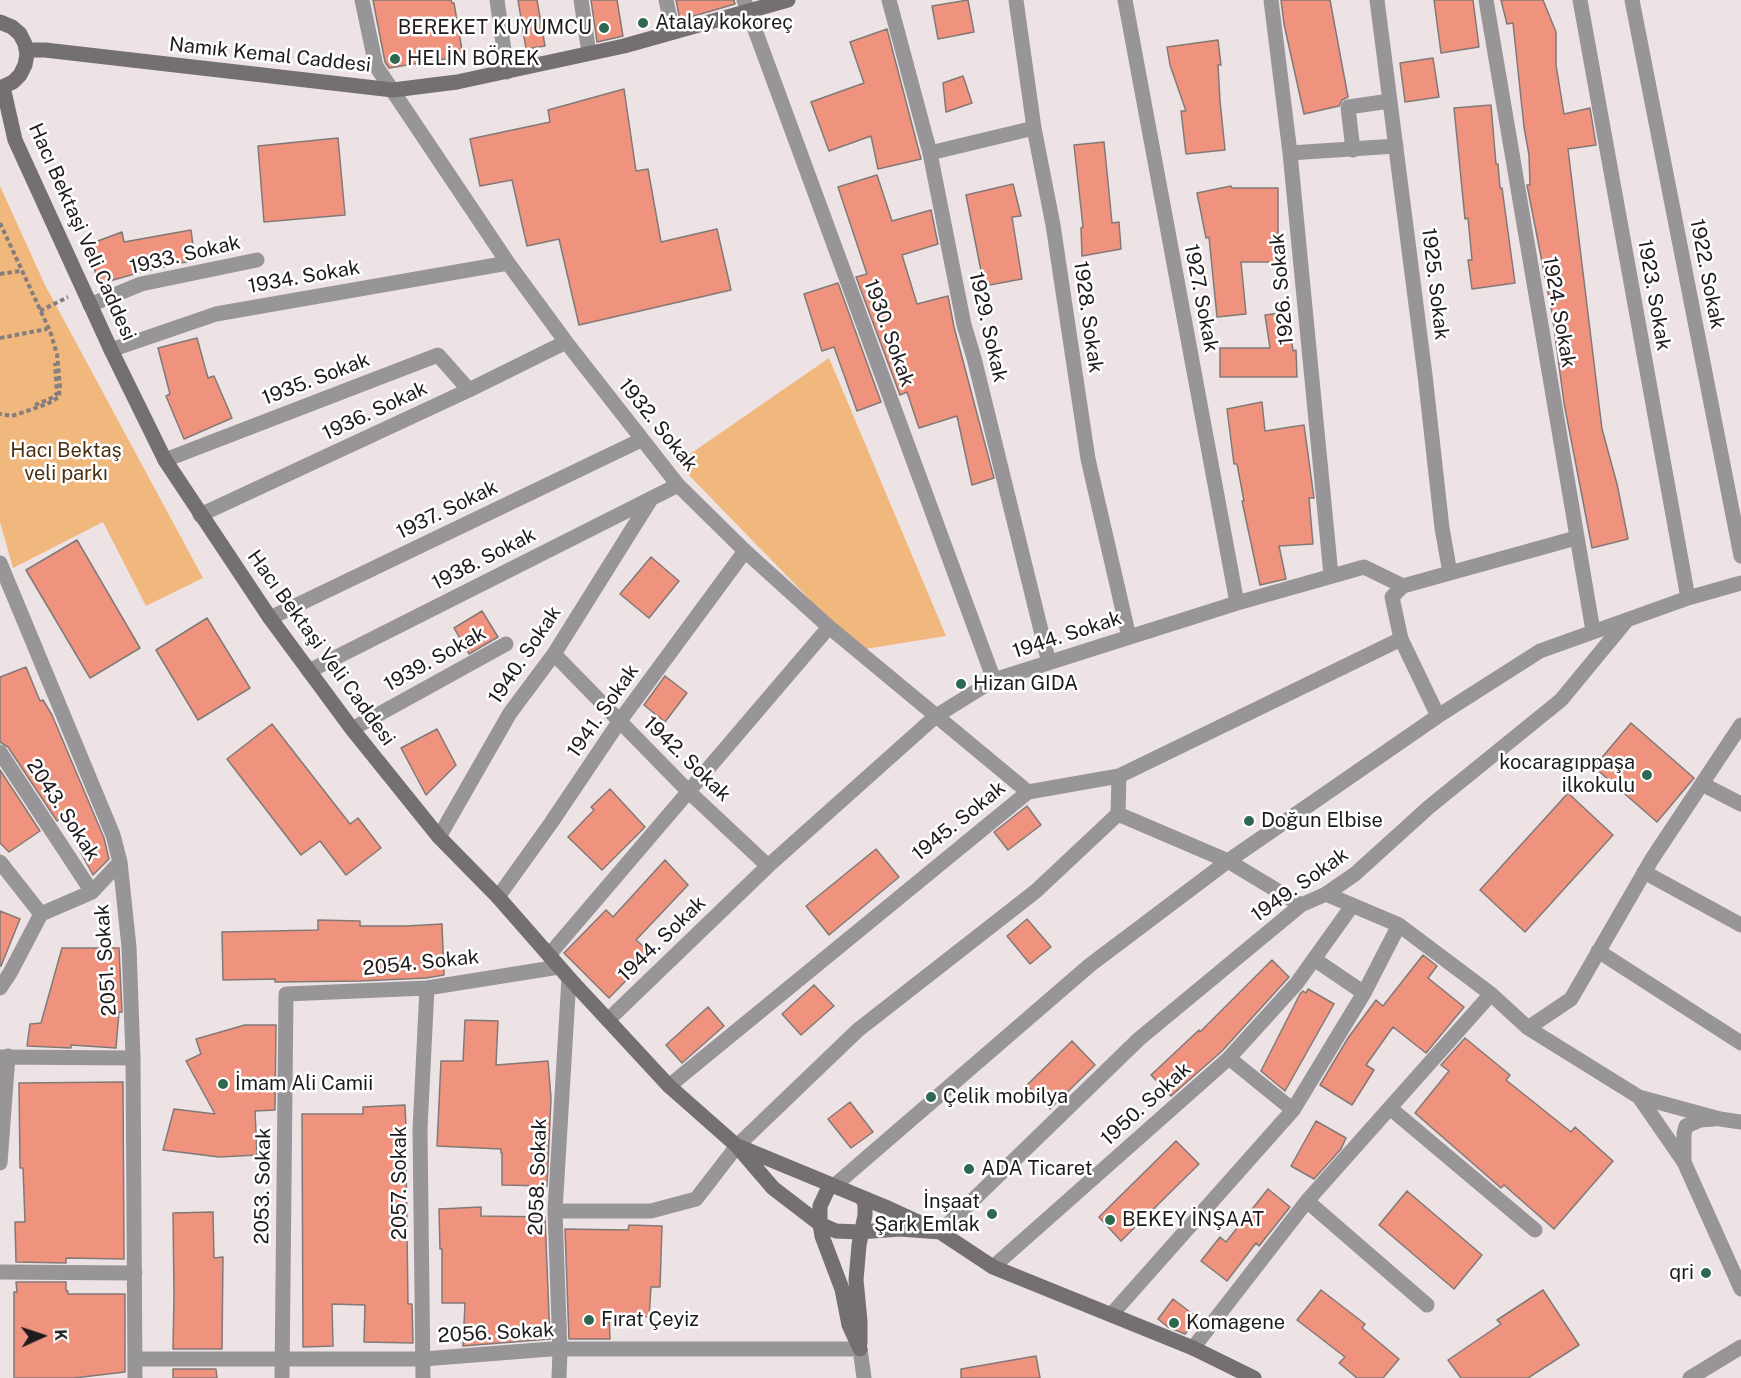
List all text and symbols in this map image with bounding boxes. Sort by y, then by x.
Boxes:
place label: Atalay kokoreç [655,11,793,35]
place label: BEREKET KUYUMCU [398,16,592,40]
marker: Atalay kokoreç [636,16,650,30]
marker: BEREKET KUYUMCU [597,21,611,35]
street label: Namık Kemal Caddesi [168,32,372,78]
place label: HELİN BÖREK [407,47,540,71]
marker: HELİN BÖREK [388,52,402,66]
street label: Hacı Bektaşi Veli Caddesi [23,119,141,345]
street label: 1922. Sokak [1685,217,1729,331]
street label: 1925. Sokak [1416,227,1454,341]
street label: 1933. Sokak [127,231,243,279]
street label: 1926. Sokak [1265,232,1299,346]
street label: 1923. Sokak [1632,238,1676,352]
street label: 1927. Sokak [1179,242,1223,354]
street label: 1934. Sokak [246,255,362,299]
street label: 1924. Sokak [1537,255,1581,369]
street label: 1928. Sokak [1068,259,1108,375]
street label: 1929. Sokak [964,270,1012,384]
street label: 1930. Sokak [858,276,920,390]
street label: 1935. Sokak [259,348,373,410]
street label: 1932. Sokak [613,374,703,476]
street label: 1936. Sokak [319,376,431,446]
park label: Hacı Bektaş veli parkı [10,439,122,486]
street label: 1937. Sokak [392,475,502,545]
street label: 1938. Sokak [428,523,540,595]
street label: Hacı Bektaşi Veli Caddesi [242,546,400,750]
street label: 1940. Sokak [484,602,566,708]
street label: 1944. Sokak [1010,606,1124,664]
street label: 1939. Sokak [380,621,490,697]
street label: 1941. Sokak [562,660,644,762]
place label: Hizan GIDA [973,672,1078,696]
marker: Hizan GIDA [954,677,968,691]
street label: 1942. Sokak [638,711,736,807]
place label: kocaragıppaşa ilkokulu [1499,751,1635,798]
street label: 2043. Sokak [21,755,105,865]
marker: kocaragıppaşa ilkokulu [1640,768,1654,782]
street label: 1945. Sokak [907,776,1011,866]
place label: Doğun Elbise [1261,809,1383,833]
marker: Doğun Elbise [1242,814,1256,828]
street label: 1949. Sokak [1247,843,1353,927]
street label: 1944. Sokak [613,891,711,987]
street label: 2051. Sokak [90,903,122,1017]
street label: 2054. Sokak [362,945,480,981]
street label: 1950. Sokak [1096,1057,1196,1151]
place label: İmam Ali Camii [235,1072,373,1096]
marker: İmam Ali Camii [216,1077,230,1091]
place label: Çelik mobilya [943,1085,1068,1109]
marker: Çelik mobilya [924,1090,938,1104]
street label: 2058. Sokak [524,1118,552,1236]
street label: 2057. Sokak [388,1126,412,1240]
street label: 2053. Sokak [250,1127,276,1245]
place label: ADA Ticaret [981,1157,1092,1181]
marker: ADA Ticaret [962,1162,976,1176]
place label: İnşaat Şark Emlak [874,1190,980,1237]
marker: İnşaat Şark Emlak [985,1207,999,1221]
place label: BEKEY İNŞAAT [1122,1208,1264,1232]
marker: BEKEY İNŞAAT [1103,1213,1117,1227]
place label: qri [1669,1261,1694,1285]
marker: qri [1699,1266,1713,1280]
north arrow [12,1306,72,1366]
place label: Fırat Çeyiz [601,1308,699,1332]
place label: Komagene [1186,1311,1285,1335]
marker: Fırat Çeyiz [582,1313,596,1327]
marker: Komagene [1167,1316,1181,1330]
street label: 2056. Sokak [437,1318,555,1348]
text: K [51,1329,70,1341]

